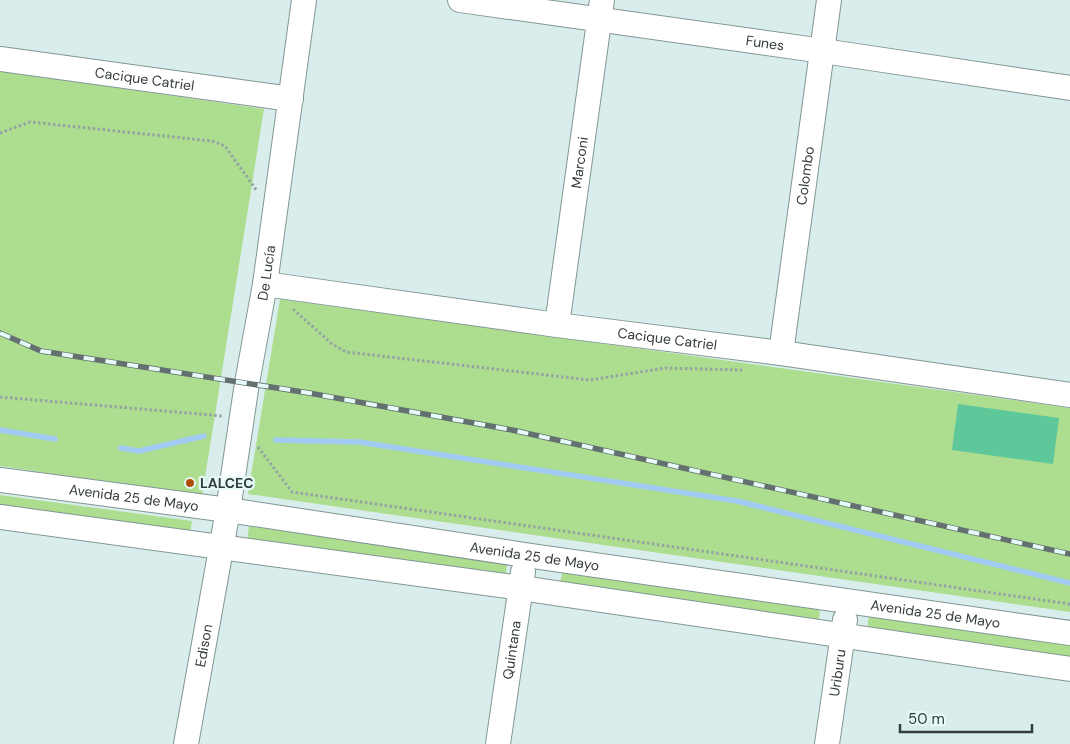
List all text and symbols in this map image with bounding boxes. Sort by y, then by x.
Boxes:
street label: Funes [745,31,785,54]
street label: Cacique Catriel [94,63,195,95]
street label: Marconi [567,136,592,190]
street label: Colombo [792,145,818,206]
street label: De Lucía [253,244,279,302]
street label: Cacique Catriel [616,324,718,354]
place label: LALCEC [200,474,254,492]
marker: LALCEC [184,477,196,489]
street label: Avenida 25 de Mayo [68,480,200,515]
street label: Avenida 25 de Mayo [469,538,600,575]
street label: Avenida 25 de Mayo [870,596,1001,632]
street label: Quintana [499,619,525,681]
street label: Edison [191,623,216,669]
street label: Uriburu [825,648,850,698]
scale bar [900,702,1032,734]
text: 50 m [908,709,945,729]

